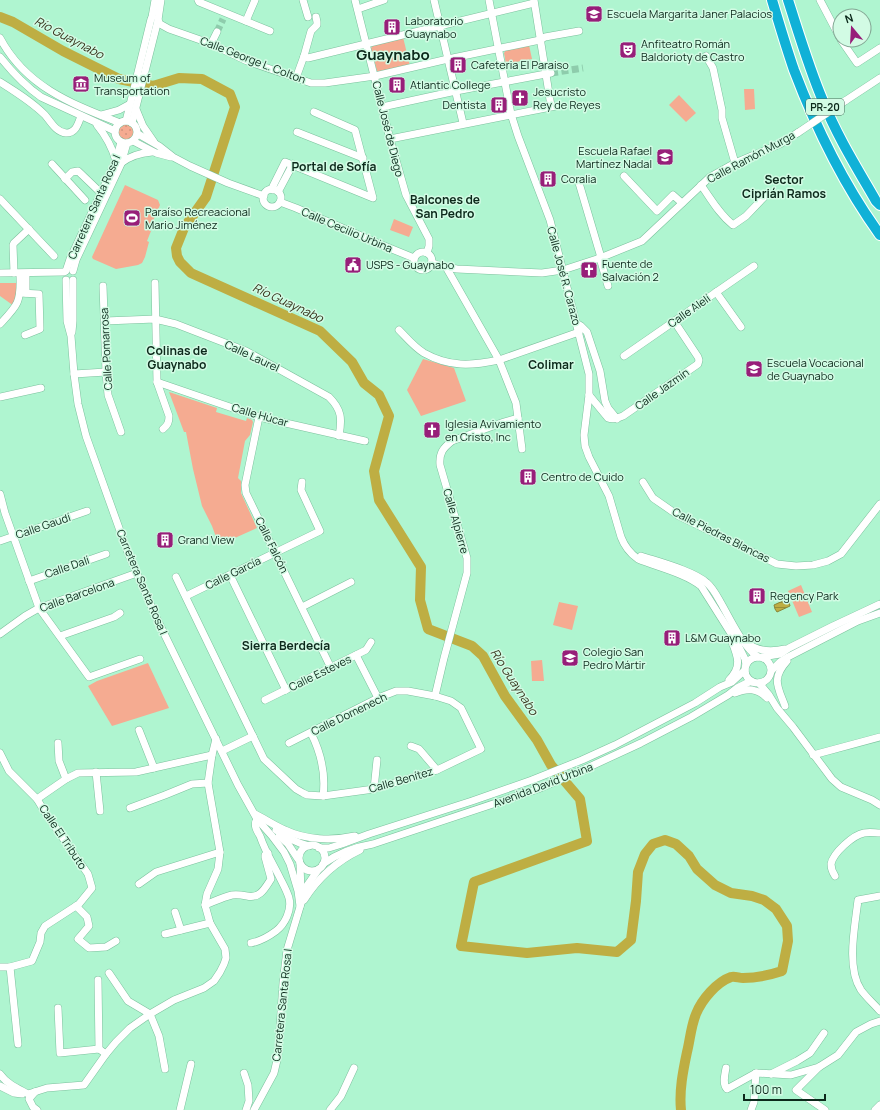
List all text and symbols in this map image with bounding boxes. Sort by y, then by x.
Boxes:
school or university icon: Escuela Margarita Janer Palacios [584,4,604,24]
place label: Escuela Margarita Janer Palacios [607,6,772,21]
north arrow [832,8,872,48]
text: N [843,10,855,26]
water label: Río Guaynabo [32,12,108,63]
place label: Laboratorio Guaynabo [405,13,464,41]
building icon: Laboratorio Guaynabo [382,17,402,37]
street label: Calle George L. Colton [198,32,308,87]
place label: Anfiteatro Román Baldorioty de Castro [641,36,745,64]
theatre icon: Anfiteatro Román Baldorioty de Castro [618,40,638,60]
district label: Guaynabo [356,44,430,65]
building icon: Cafeteria El Paraiso [448,55,468,75]
place label: Cafeteria El Paraiso [471,57,569,72]
place label: Museum of Transportation [94,70,170,98]
museum icon: Museum of Transportation [71,74,91,94]
building icon: Atlantic College [387,75,407,95]
place label: Atlantic College [410,77,491,92]
street label: Calle José de Diego [369,79,408,179]
place label: Jesucristo Rey de Reyes [533,84,601,112]
church icon: Jesucristo Rey de Reyes [510,88,530,108]
building icon: Dentista [489,95,509,115]
place label: Dentista [443,97,486,112]
road number: PR-20 [806,99,844,115]
street label: Calle Ramón Murga [704,127,797,186]
place label: Escuela Rafael Martínez Nadal [576,143,652,171]
school or university icon: Escuela Rafael Martínez Nadal [655,147,675,167]
street label: Carretera Santa Rosa I [64,152,123,262]
district label: Portal de Sofía [292,158,377,175]
building icon: Coralia [538,169,558,189]
place label: Coralia [561,171,596,186]
district label: Sector Ciprián Ramos [742,171,826,202]
district label: Balcones de San Pedro [410,191,480,222]
place label: Paraíso Recreacional Mario Jiménez [145,204,250,232]
street label: Calle Cecilio Urbina [299,204,395,256]
sports icon: Paraíso Recreacional Mario Jiménez [122,208,142,228]
street label: Calle José R. Carazo [544,225,585,327]
public building icon: USPS - Guaynabo [343,255,363,275]
place label: Fuente de Salvación 2 [602,256,659,284]
place label: USPS - Guaynabo [366,257,455,272]
church icon: Fuente de Salvación 2 [579,260,599,280]
water label: Río Guaynabo [250,279,327,327]
street label: Calle Alelí [664,290,713,331]
street label: Calle Pomarrosa [96,307,115,391]
street label: Calle Laurel [222,336,282,375]
district label: Colinas de Guaynabo [147,342,207,373]
place label: Escuela Vocacional de Guaynabo [767,355,864,383]
district label: Colimar [528,356,574,373]
school or university icon: Escuela Vocacional de Guaynabo [744,359,764,379]
street label: Calle Jazmín [632,364,692,413]
street label: Calle Húcar [230,399,290,430]
place label: Iglesia Avivamiento en Cristo, Inc [445,416,542,444]
church icon: Iglesia Avivamiento en Cristo, Inc [422,420,442,440]
building icon: Centro de Cuido [518,467,538,487]
place label: Centro de Cuido [541,469,624,484]
street label: Calle Alpierre [440,487,473,556]
street label: Calle Piedras Blancas [670,503,773,566]
street label: Calle Gaudí [13,509,73,542]
street label: Calle Falcón [252,514,292,575]
street label: Carretera Santa Rosa I [113,527,171,637]
building icon: Grand View [155,530,175,550]
place label: Grand View [178,532,235,547]
street label: Calle Dalí [42,552,92,581]
street label: Calle García [202,553,263,592]
street label: Calle Barcelona [37,574,116,615]
building icon: Regency Park [747,586,767,606]
place label: Regency Park [770,588,839,603]
building icon: L&M Guaynabo [662,628,682,648]
place label: L&M Guaynabo [685,630,761,645]
district label: Sierra Berdecía [242,637,330,654]
place label: Colegio San Pedro Mártir [583,644,645,672]
water label: Río Guaynabo [487,645,543,719]
school or university icon: Colegio San Pedro Mártir [560,648,580,668]
street label: Calle Esteves [286,651,354,694]
street label: Calle Domenech [308,689,389,738]
street label: Avenida David Urbina [491,759,595,810]
street label: Calle Benítez [367,763,435,796]
street label: Calle El Tributo [36,801,91,872]
street label: Carretera Santa Rosa I [268,948,295,1062]
scale bar [744,1076,825,1102]
text: 100 m [750,1081,782,1098]

